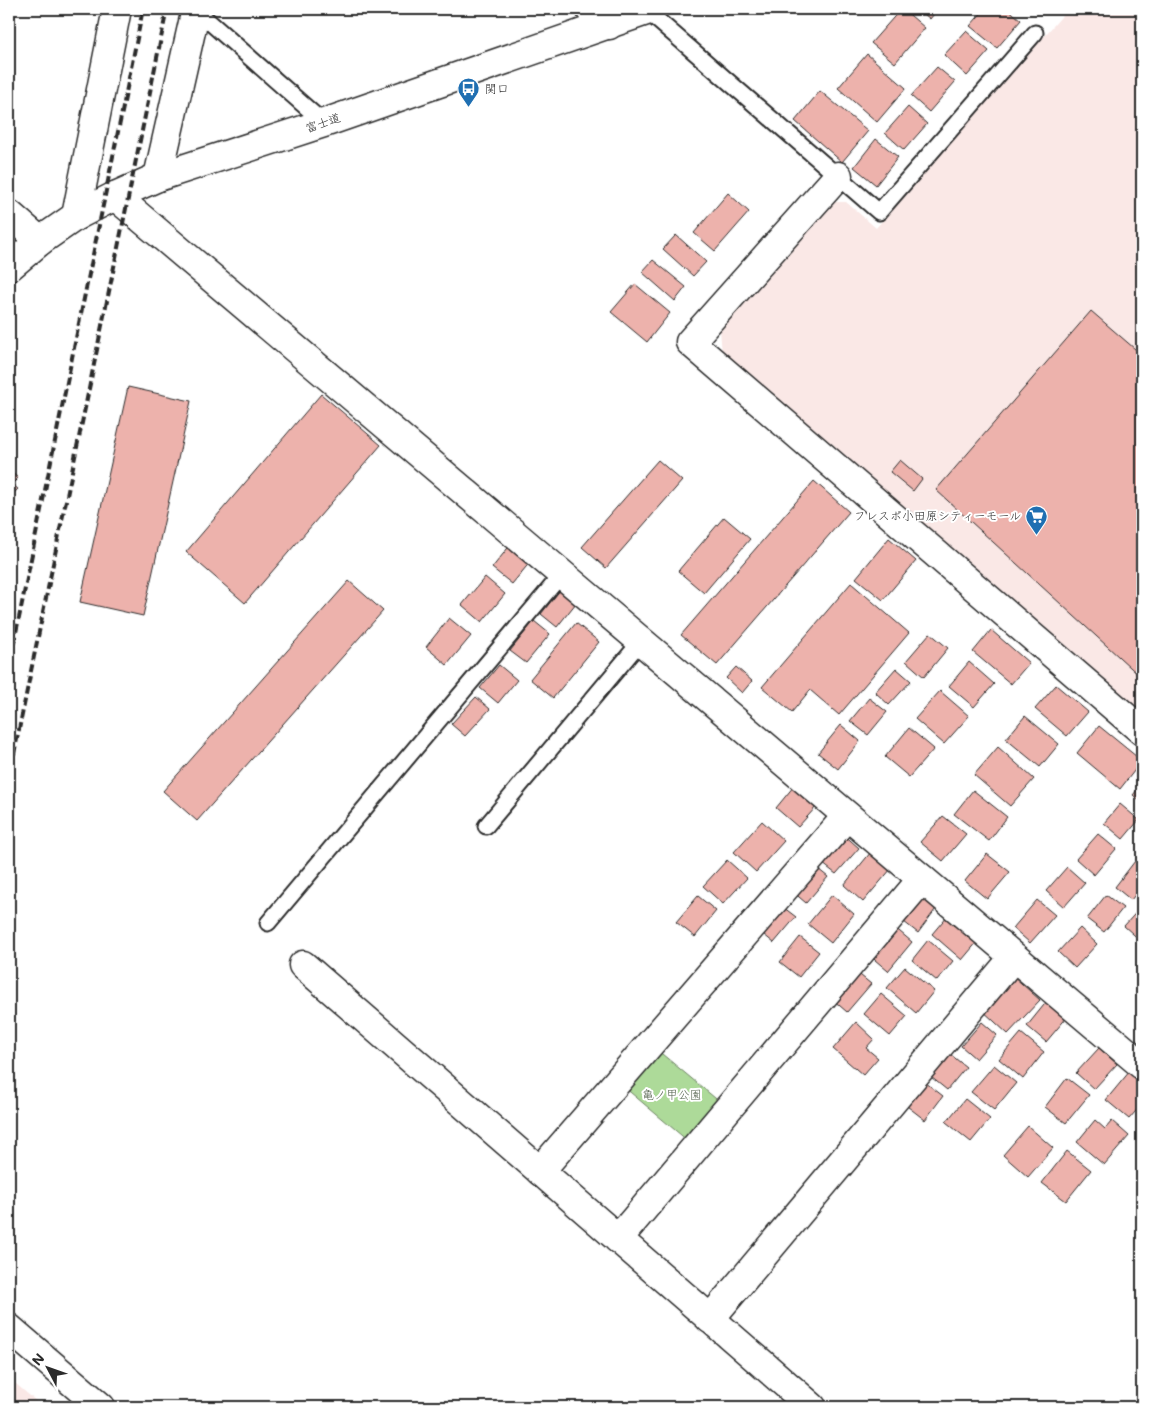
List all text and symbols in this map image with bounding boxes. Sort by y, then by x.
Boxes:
bus stop icon: 関口 [457,77,481,108]
place label: 関口 [485,80,509,96]
street label: 富士道 [303,109,342,135]
supermarket icon: フレスポ小田原シティーモール [1025,504,1049,535]
place label: フレスポ小田原シティーモール [854,507,1021,523]
park label: 亀ノ甲公園 [642,1086,702,1102]
north arrow [22,1344,72,1394]
text: N [27,1349,48,1369]

